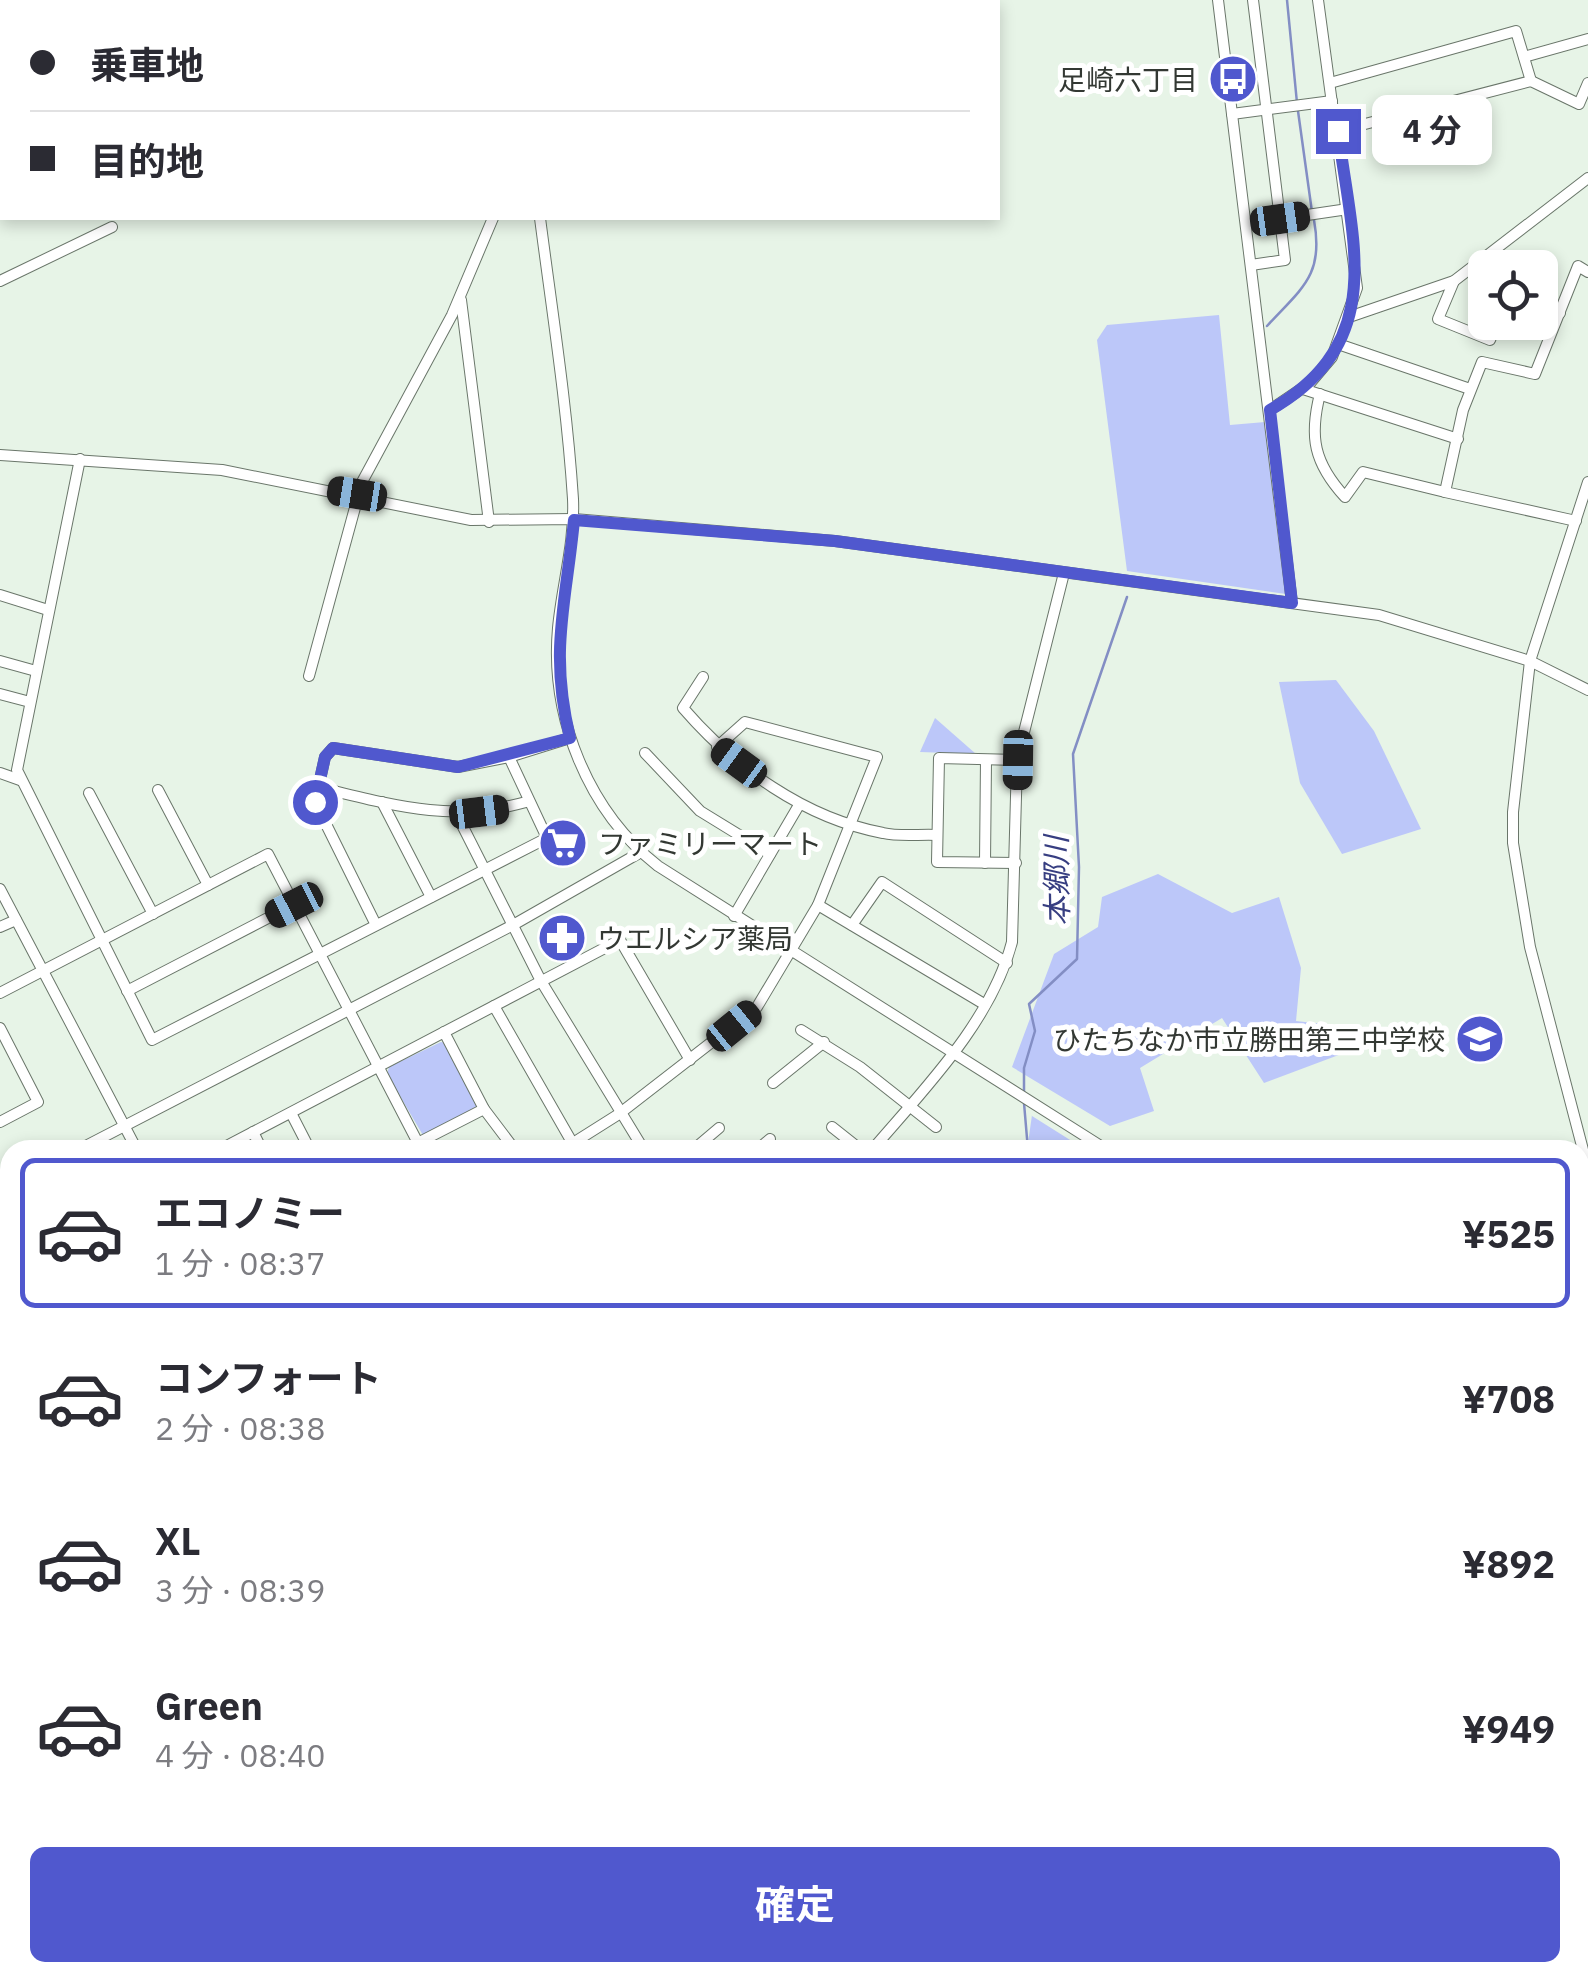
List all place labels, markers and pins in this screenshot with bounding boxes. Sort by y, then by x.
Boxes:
bus stop icon: 足崎六丁目 [1207,53,1259,105]
place label: 足崎六丁目 [1058,61,1198,98]
supermarket icon: ファミリーマート [537,817,589,869]
place label: ファミリーマート [598,825,822,862]
pharmacy icon: ウエルシア薬局 [536,912,588,964]
place label: ウエルシア薬局 [597,920,793,957]
school or university icon: ひたちなか市立勝田第三中学校 [1454,1013,1506,1065]
place label: ひたちなか市立勝田第三中学校 [1053,1021,1445,1058]

